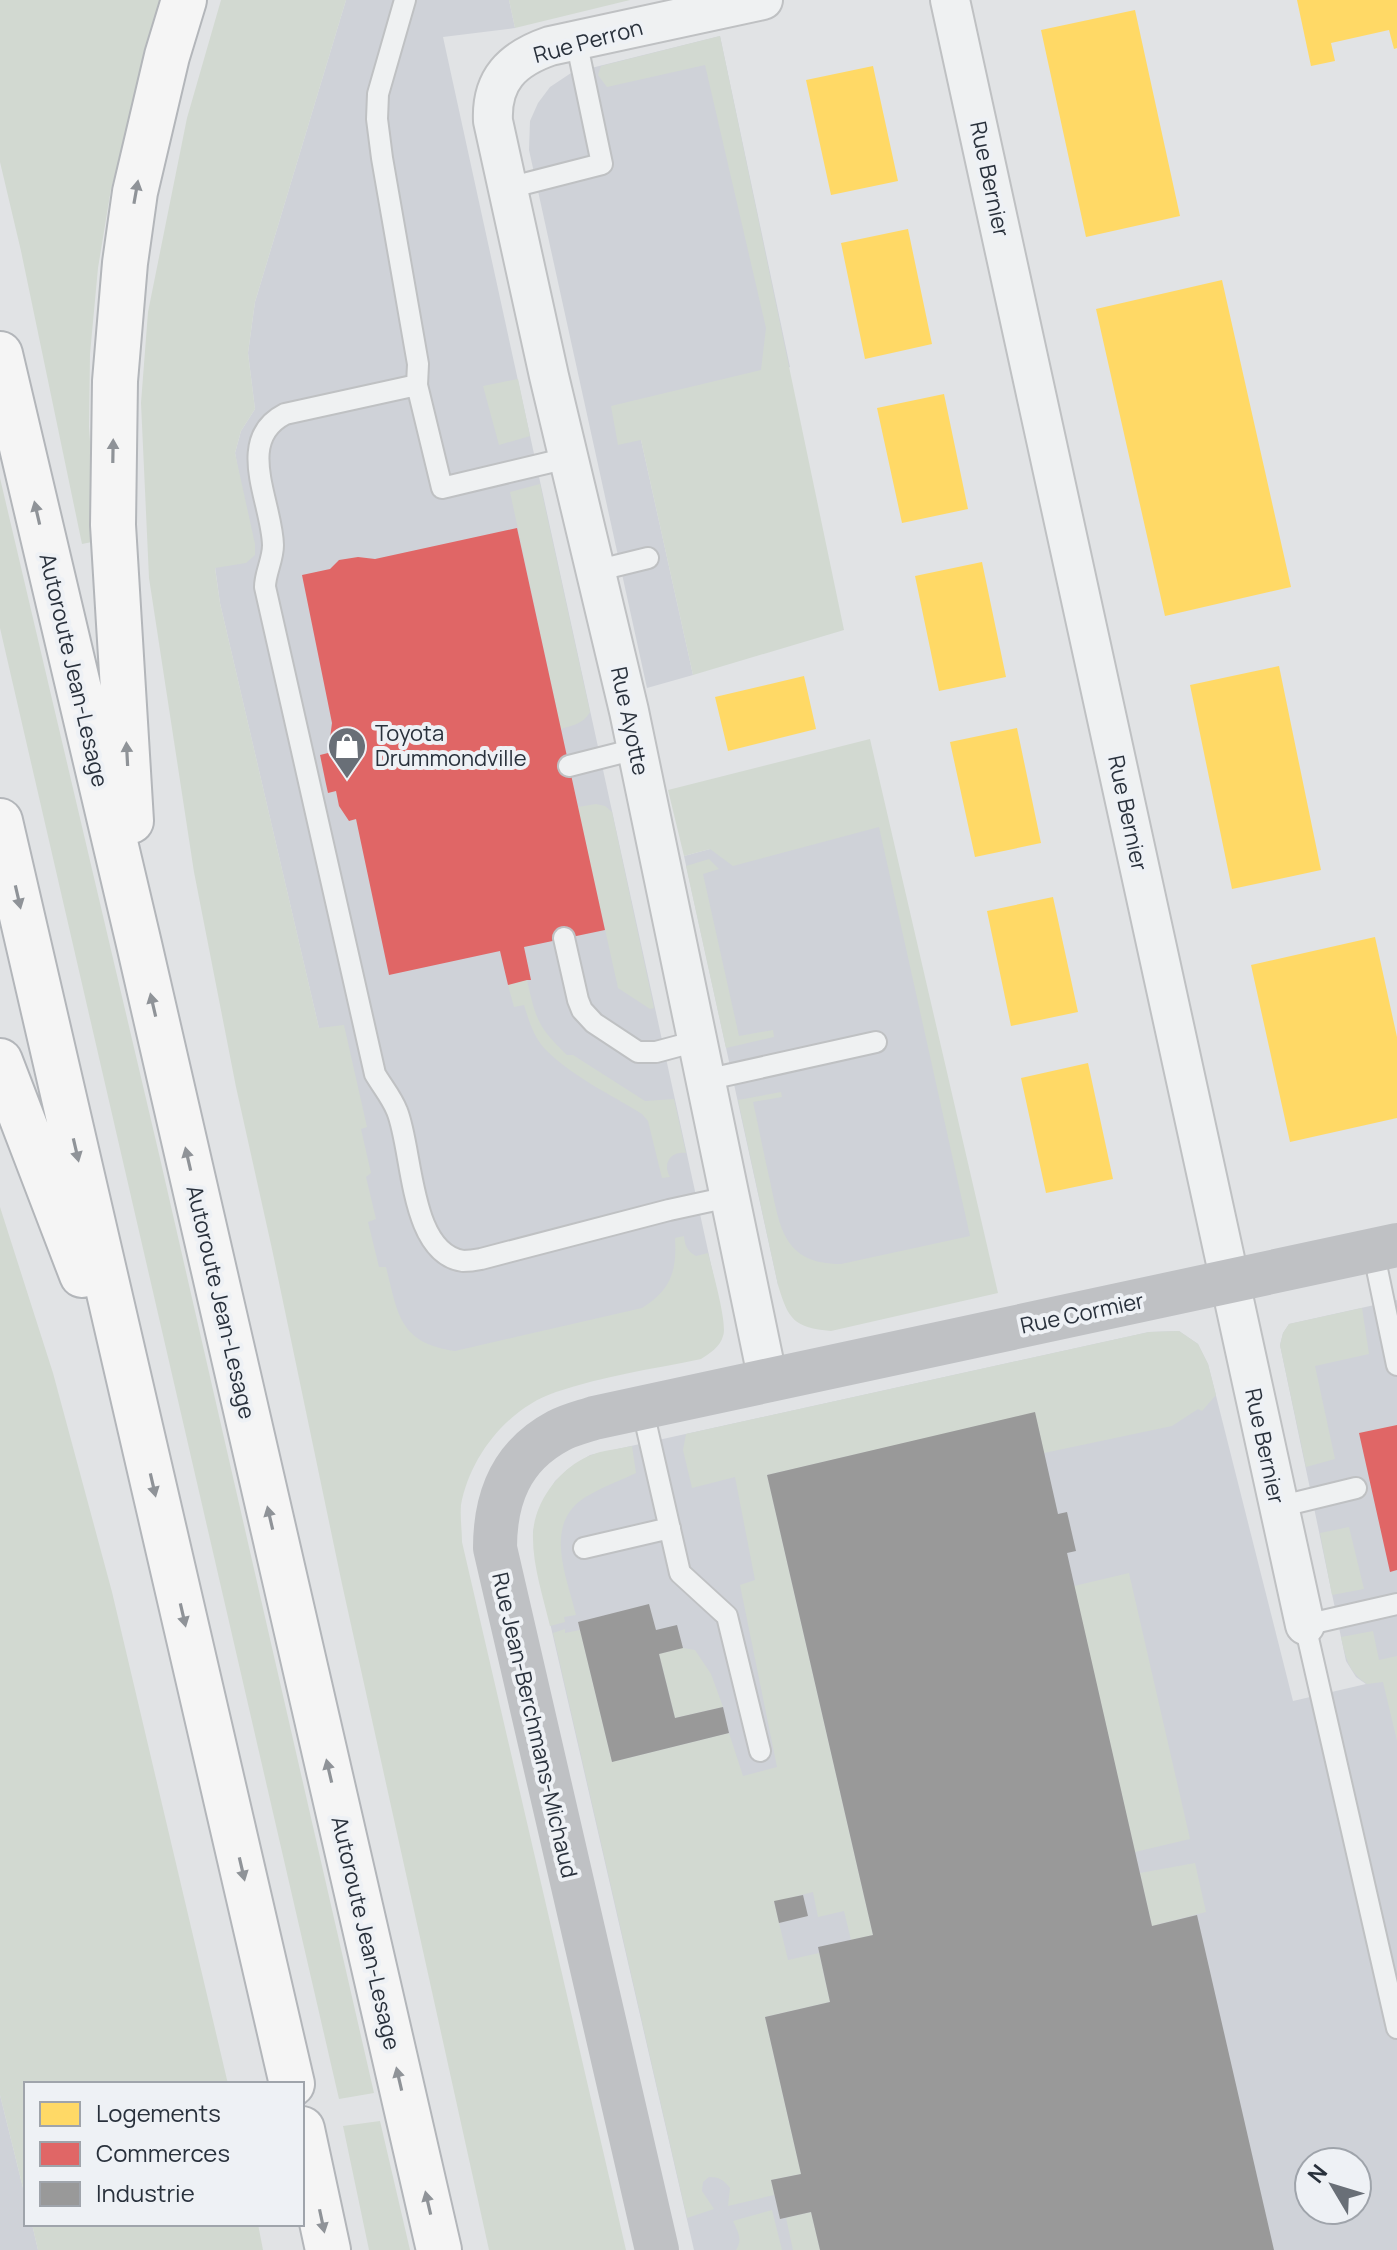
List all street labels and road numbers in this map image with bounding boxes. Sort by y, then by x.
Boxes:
street label: Rue Perron [530,12,646,70]
street label: Rue Bernier [963,118,1017,240]
street label: Autoroute Jean-Lesage [33,550,116,790]
street label: Rue Ayotte [604,664,656,778]
street label: Rue Bernier [1101,752,1155,874]
street label: Autoroute Jean-Lesage [180,1182,263,1422]
street label: Rue Cormier [1018,1285,1147,1341]
street label: Rue Bernier [1238,1385,1292,1507]
street label: Rue Jean-Berchmans-Michaud [485,1569,585,1881]
street label: Autoroute Jean-Lesage [325,1813,408,2053]

